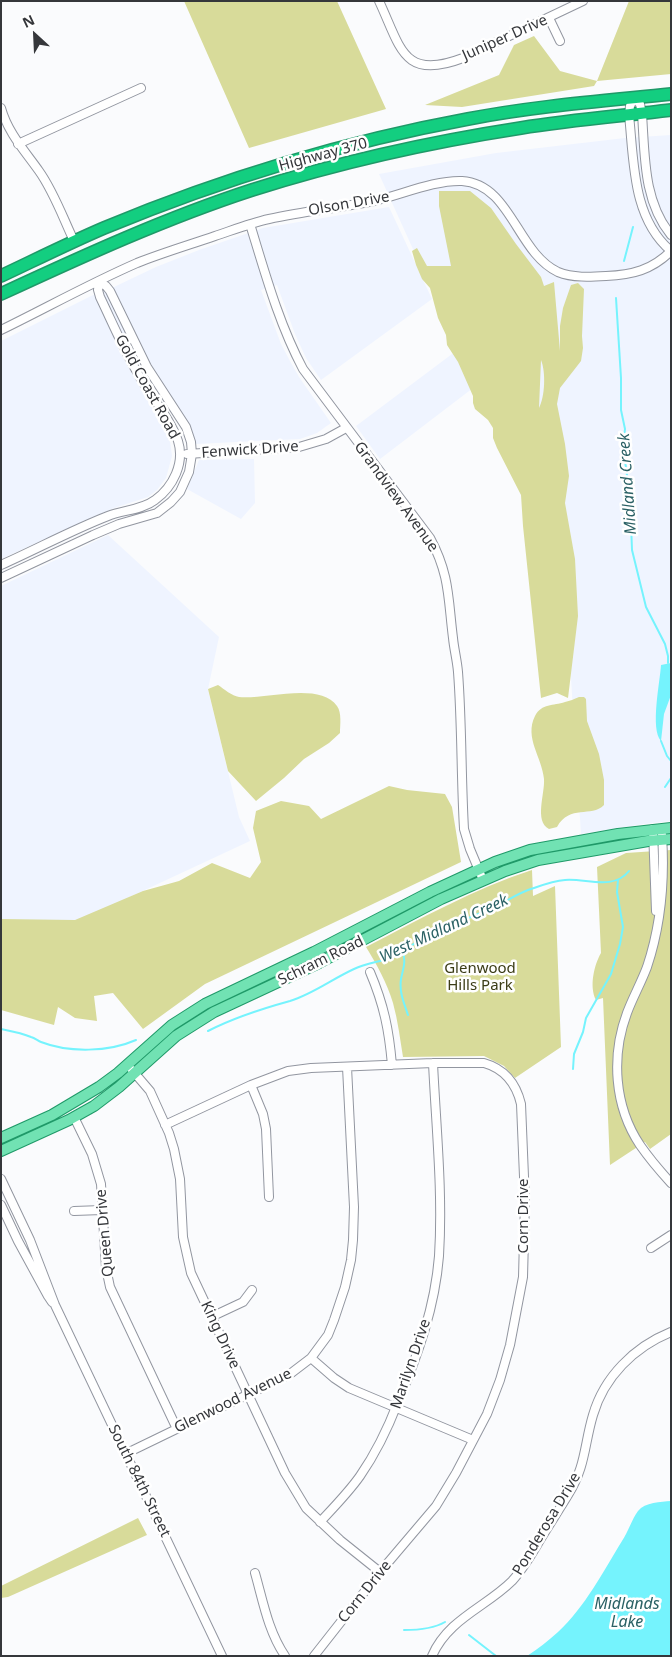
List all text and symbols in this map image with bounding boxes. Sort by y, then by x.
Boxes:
north arrow [10,10,60,60]
text: N [19,10,38,32]
street label: Juniper Drive [460,11,550,65]
street label: Highway 370 [277,135,369,175]
street label: Olson Drive [307,188,391,220]
street label: Gold Coast Road [111,332,183,442]
water label: Midland Creek [615,432,641,536]
street label: Fenwick Drive [201,438,299,462]
street label: Grandview Avenue [350,438,442,556]
water label: West Midland Creek [377,891,511,967]
street label: Schram Road [275,933,367,989]
park label: Glenwood Hills Park [444,960,516,995]
street label: Corn Drive [515,1178,533,1254]
street label: Queen Drive [92,1188,118,1278]
street label: King Drive [196,1298,244,1372]
street label: Marilyn Drive [387,1317,435,1411]
street label: Glenwood Avenue [171,1365,295,1437]
street label: South 84th Street [104,1422,174,1540]
street label: Ponderosa Drive [509,1469,585,1579]
street label: Corn Drive [334,1557,396,1627]
water label: Midlands Lake [594,1594,660,1632]

